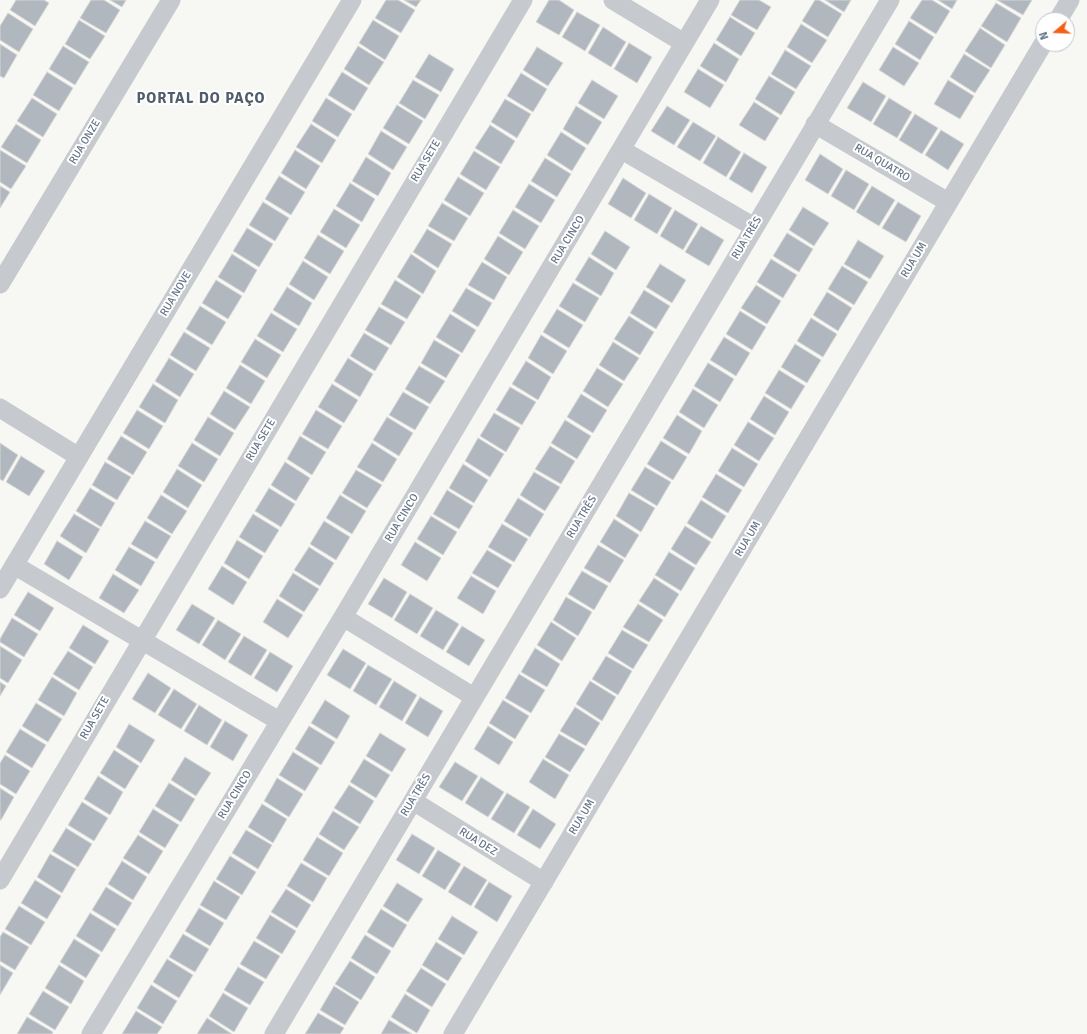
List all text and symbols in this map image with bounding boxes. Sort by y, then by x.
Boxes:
north arrow [1035,12,1075,52]
text: N [1037,30,1052,41]
district label: PORTAL DO PAÇO [136,90,266,108]
street label: RUA ONZE [67,117,103,167]
street label: RUA SETE [408,138,444,184]
street label: RUA QUATRO [852,141,912,185]
street label: RUA CINCO [548,214,588,266]
street label: RUA TRÊS [729,214,765,262]
street label: RUA UM [898,240,930,280]
street label: RUA NOVE [158,269,194,319]
street label: RUA SETE [243,417,279,463]
street label: RUA CINCO [382,492,422,544]
street label: RUA TRÊS [564,493,600,541]
street label: RUA UM [732,519,764,559]
street label: RUA SETE [78,694,112,742]
street label: RUA CINCO [215,769,255,821]
street label: RUA TRÊS [398,771,434,819]
street label: RUA UM [566,797,598,837]
street label: RUA DEZ [457,825,499,859]

